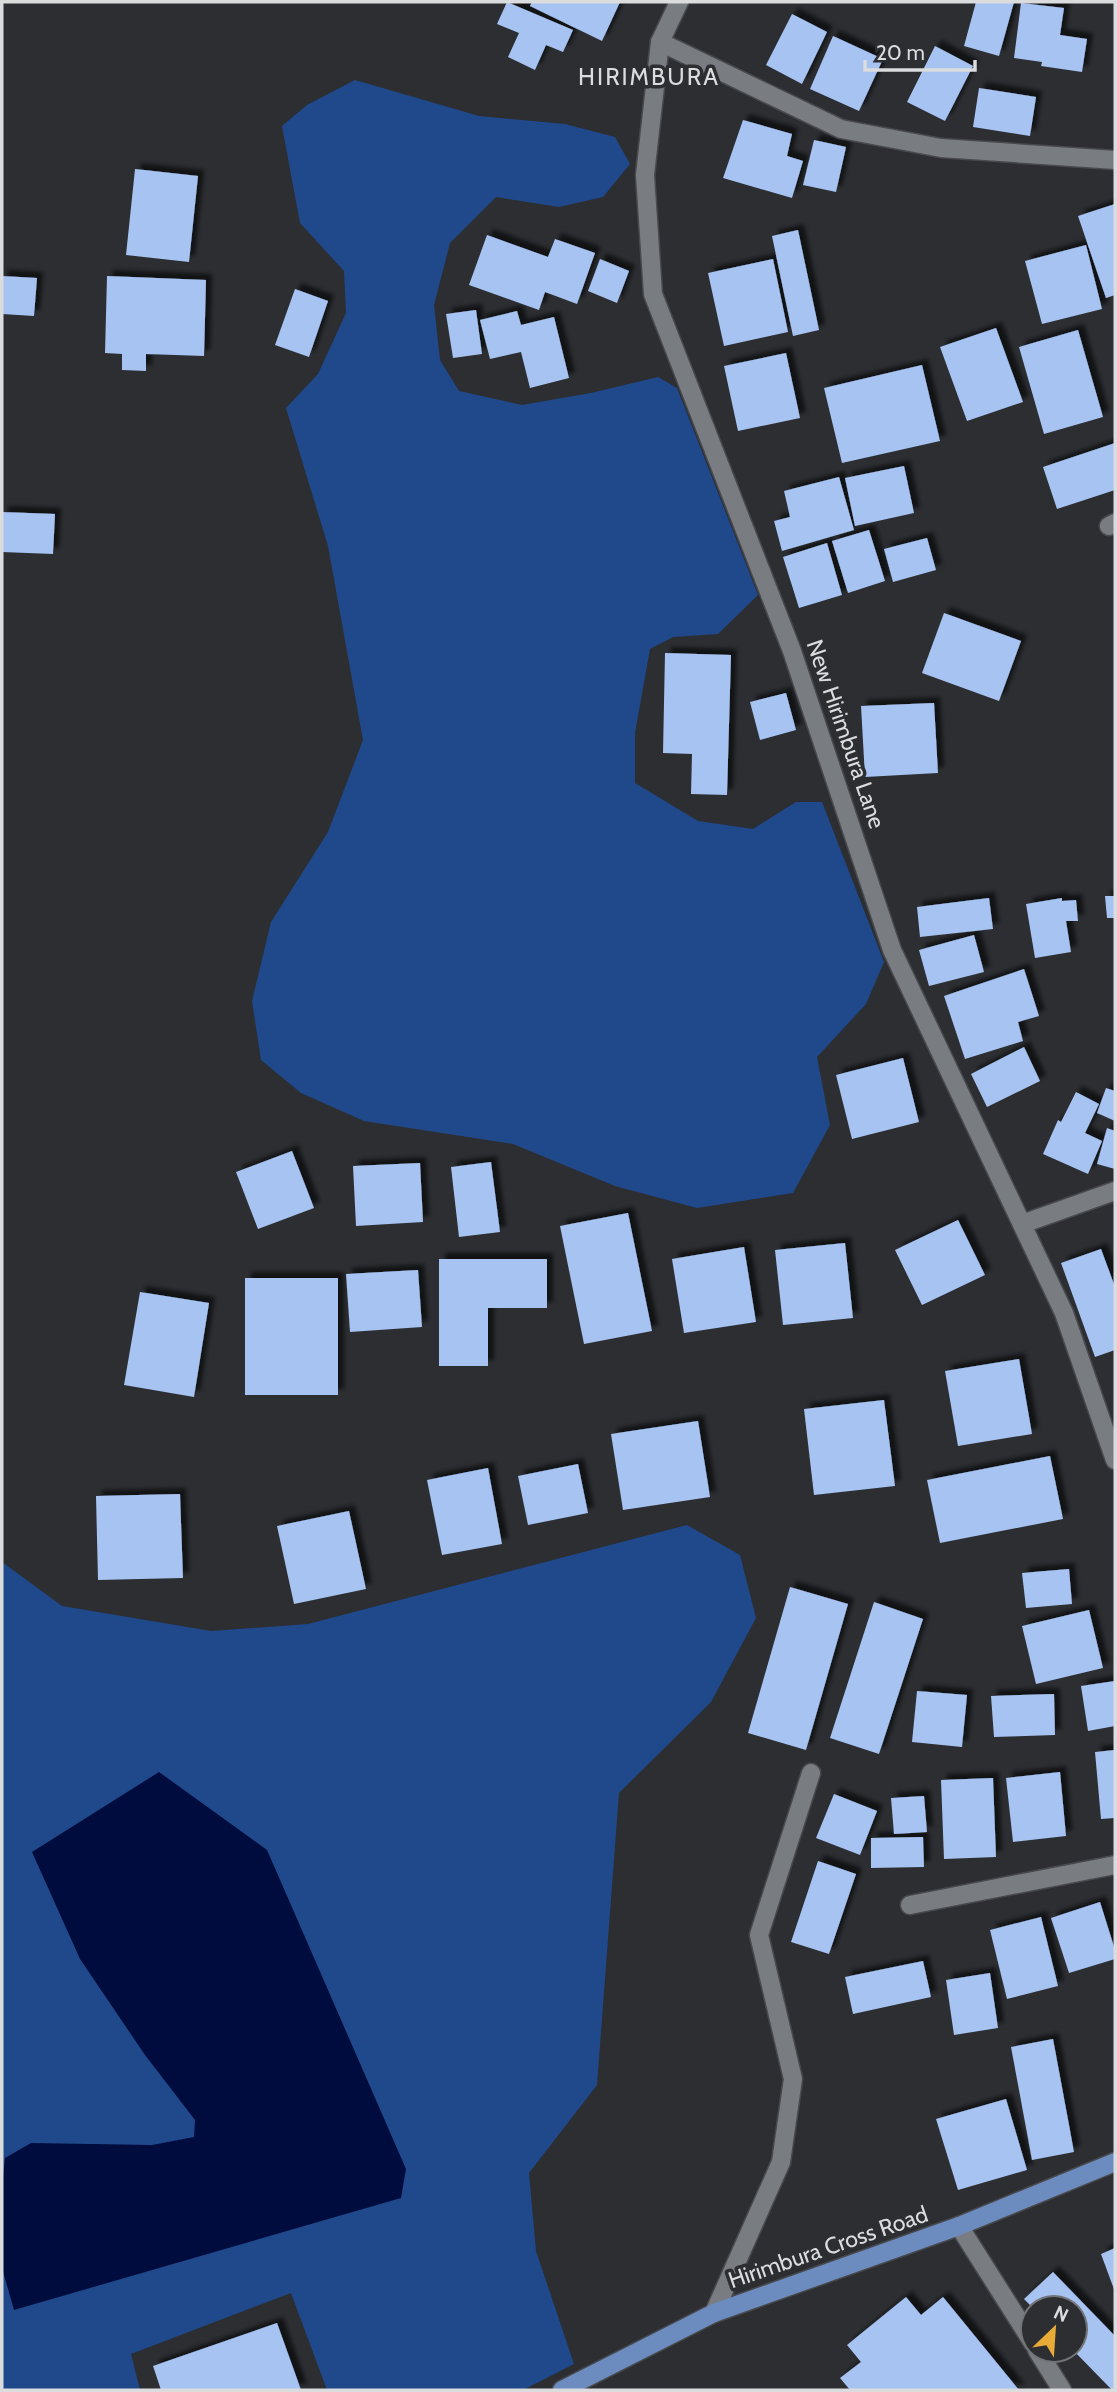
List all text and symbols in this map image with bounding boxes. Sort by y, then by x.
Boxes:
scale bar [865,28,975,72]
text: 20 m [876,40,925,65]
district label: HIRIMBURA [578,62,720,91]
street label: New Hirimbura Lane [801,636,892,832]
street label: Hirimbura Cross Road [725,2200,931,2294]
north arrow [1019,2294,1089,2364]
text: N [1050,2301,1072,2327]

